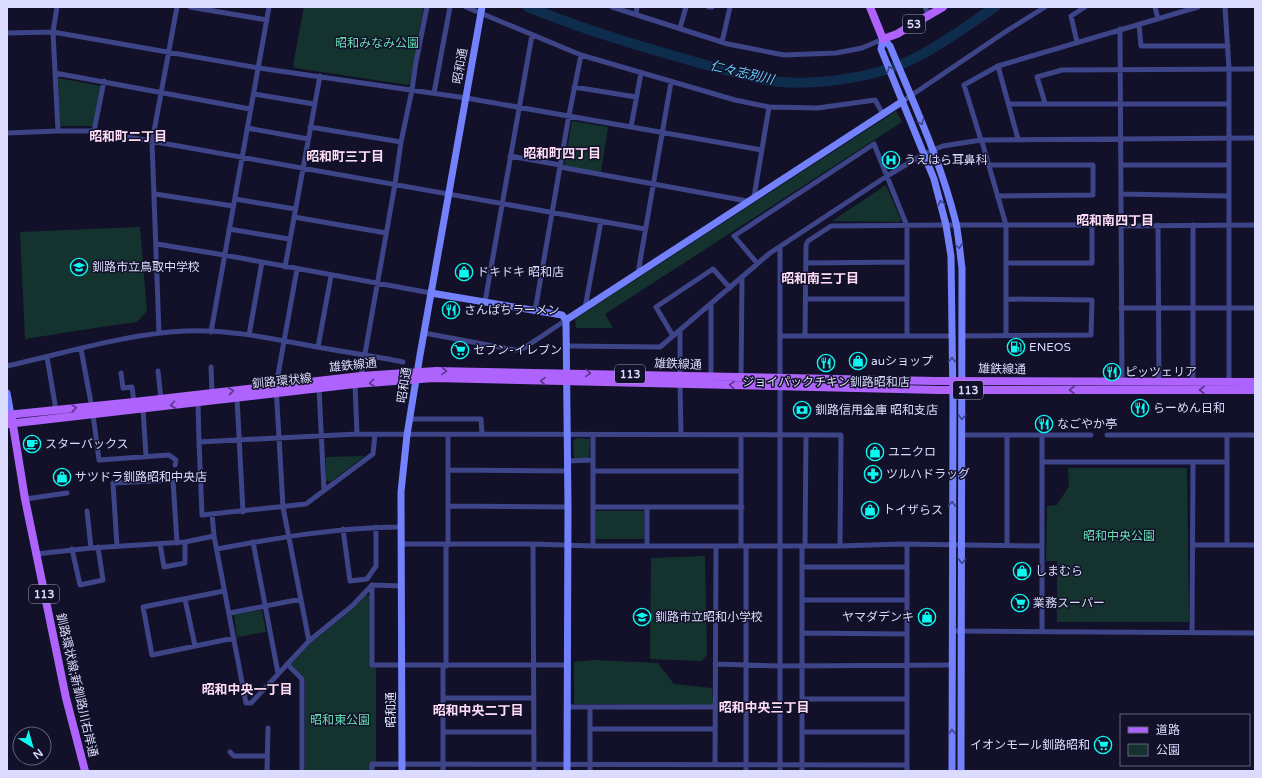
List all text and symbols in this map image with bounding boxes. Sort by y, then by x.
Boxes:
road number: 53 [903,15,925,33]
park label: 昭和みなみ公園 [335,36,419,50]
street label: 昭和通 [450,47,470,85]
water label: 仁々志別川 [709,58,777,89]
one-way arrow [886,66,894,73]
one-way arrow [917,118,925,125]
district label: 昭和町二丁目 [89,129,167,145]
district label: 昭和町四丁目 [523,146,601,162]
district label: 昭和町三丁目 [306,149,384,165]
hospital icon: うえはら耳鼻科 [881,150,901,170]
place label: うえはら耳鼻科 [904,153,988,167]
one-way arrow [937,200,945,206]
district label: 昭和南四丁目 [1076,213,1154,229]
one-way arrow [954,242,963,249]
school or university icon: 釧路市立鳥取中学校 [69,257,89,277]
place label: 釧路市立鳥取中学校 [92,260,200,274]
shop icon: ドキドキ 昭和店 [454,262,474,282]
place label: ドキドキ 昭和店 [477,265,564,279]
district label: 昭和南三丁目 [781,271,859,287]
restaurant icon: さんぱちラーメン [441,300,461,320]
place label: さんぱちラーメン [464,303,560,317]
fuel station icon: ENEOS [1006,337,1026,357]
supermarket icon: セブン-イレブン [450,340,470,360]
place label: ENEOS [1029,340,1071,354]
place label: セブン-イレブン [473,343,562,357]
shop icon: auショップ [848,351,868,371]
restaurant icon: ジョイパックチキン釧路昭和店 [816,353,836,373]
place label: auショップ [871,354,933,368]
street label: 雄鉄線通 [328,356,378,374]
street label: 雄鉄線通 [654,356,702,372]
one-way arrow [948,357,956,363]
street label: 雄鉄線通 [978,362,1026,376]
restaurant icon: ピッツェリア [1102,362,1122,382]
road number: 113 [615,365,645,383]
place label: ピッツェリア [1125,365,1197,379]
street label: 昭和通 [394,366,414,404]
one-way arrow [441,367,447,375]
one-way arrow [585,369,591,378]
street label: 釧路環状線 [251,371,313,391]
place label: ジョイパックチキン釧路昭和店 [742,375,910,389]
one-way arrow [540,376,546,385]
one-way arrow [368,378,375,387]
one-way arrow [729,381,735,389]
road number: 113 [953,381,983,399]
one-way arrow [1069,386,1075,394]
one-way arrow [1199,386,1205,394]
one-way arrow [228,387,234,396]
restaurant icon: らーめん日和 [1130,398,1150,418]
one-way arrow [170,400,176,409]
bank icon: 釧路信用金庫 昭和支店 [792,400,812,420]
place label: らーめん日和 [1153,401,1225,415]
place label: 釧路信用金庫 昭和支店 [815,403,938,417]
one-way arrow [71,404,77,413]
one-way arrow [958,414,966,420]
restaurant icon: なごやか亭 [1034,414,1054,434]
place label: なごやか亭 [1057,417,1117,431]
cafe icon: スターバックス [22,434,42,454]
place label: スターバックス [45,437,129,451]
shop icon: ユニクロ [865,442,885,462]
place label: ユニクロ [888,445,936,459]
pharmacy icon: ツルハドラッグ [863,464,883,484]
shop icon: サツドラ釧路昭和中央店 [52,467,72,487]
place label: ツルハドラッグ [886,467,970,481]
place label: サツドラ釧路昭和中央店 [75,470,207,484]
shop icon: トイザらス [860,500,880,520]
one-way arrow [948,501,956,507]
place label: トイザらス [883,503,943,517]
park label: 昭和中央公園 [1083,529,1155,543]
one-way arrow [958,558,966,564]
shop icon: しまむら [1012,561,1032,581]
place label: しまむら [1035,564,1083,578]
road number: 113 [29,585,59,603]
supermarket icon: 業務スーパー [1010,593,1030,613]
place label: 業務スーパー [1033,596,1105,610]
school or university icon: 釧路市立昭和小学校 [632,607,652,627]
shop icon: ヤマダデンキ [917,607,937,627]
place label: 釧路市立昭和小学校 [655,610,763,624]
place label: ヤマダデンキ [842,610,914,624]
street label: 釧路環状線;新釧路川右岸通 [54,612,100,758]
district label: 昭和中央一丁目 [201,682,293,698]
street label: 昭和通 [384,692,398,728]
district label: 昭和中央三丁目 [718,700,810,716]
district label: 昭和中央二丁目 [432,703,524,719]
park label: 昭和東公園 [310,713,370,727]
legend [1120,714,1250,766]
text: 道路 [1156,723,1180,737]
north arrow [12,726,52,766]
one-way arrow [948,729,956,735]
supermarket icon: イオンモール釧路昭和 [1093,735,1113,755]
place label: イオンモール釧路昭和 [970,738,1090,752]
text: 公園 [1156,743,1180,757]
text: N [30,746,45,761]

